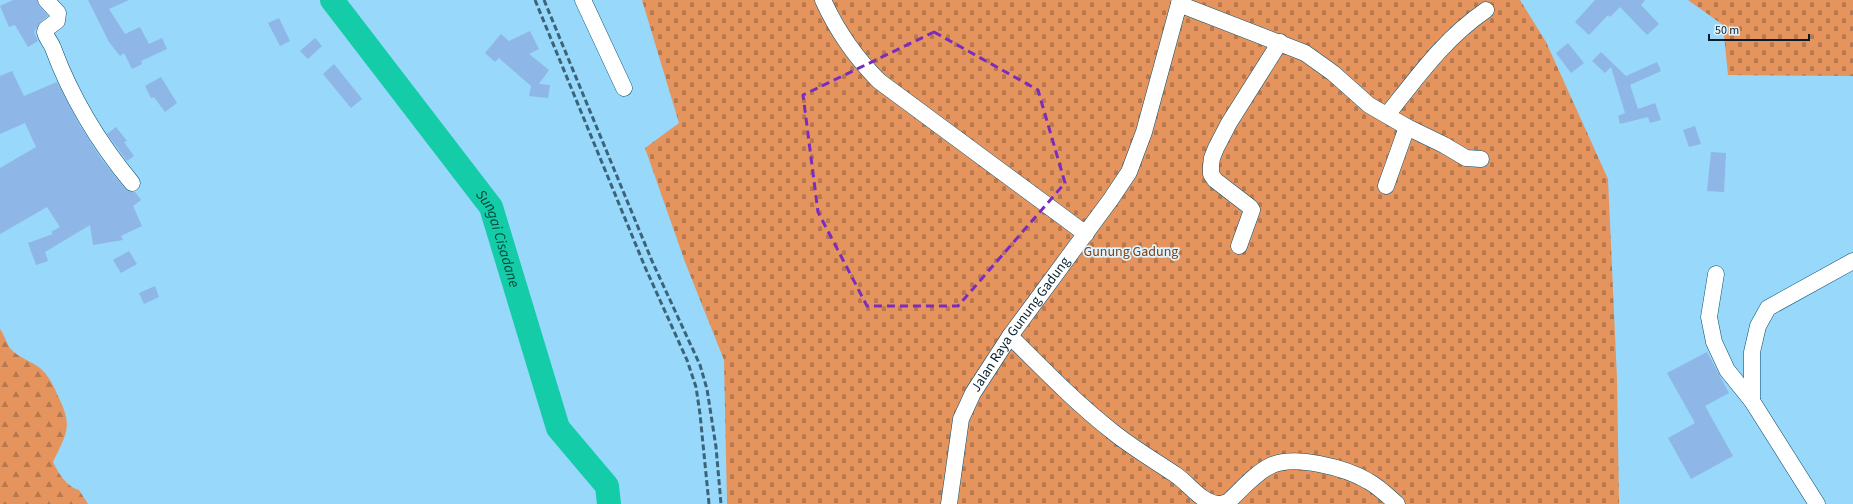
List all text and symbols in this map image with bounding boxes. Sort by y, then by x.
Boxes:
scale bar [1709,16,1809,42]
text: 50 m [1715,22,1739,39]
water label: Sungai Cisadane [471,185,525,290]
park label: Gunung Gadung [1084,242,1178,262]
street label: Jalan Raya Gunung Gadung [966,253,1075,396]

